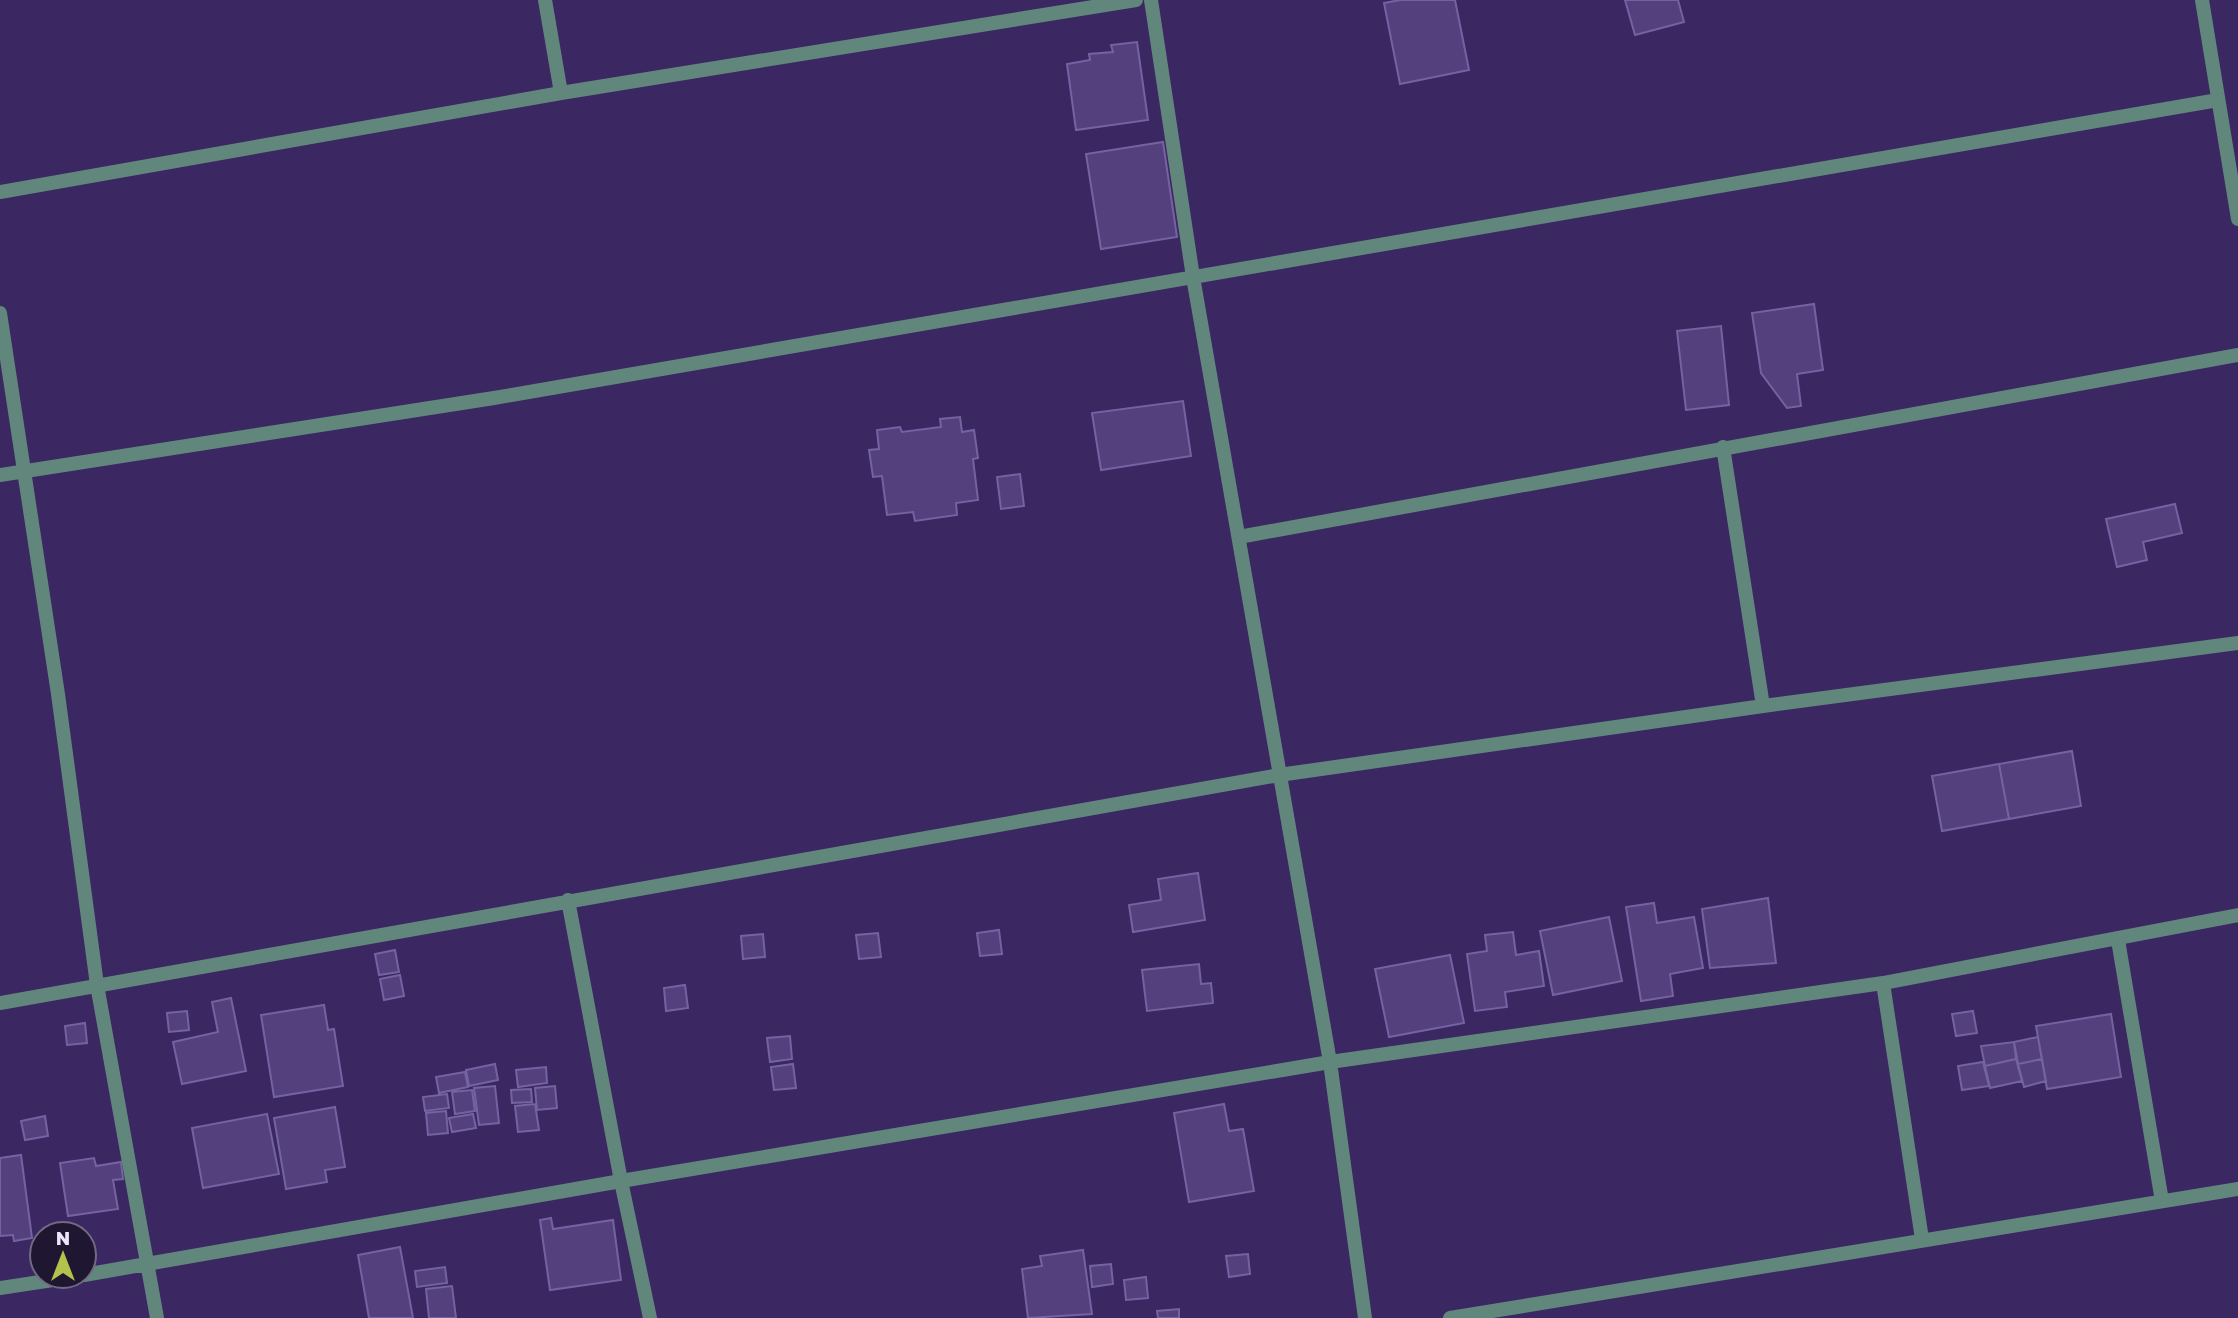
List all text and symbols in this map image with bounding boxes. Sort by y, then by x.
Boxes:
north arrow [28,1220,98,1290]
text: N [56,1226,70,1249]

